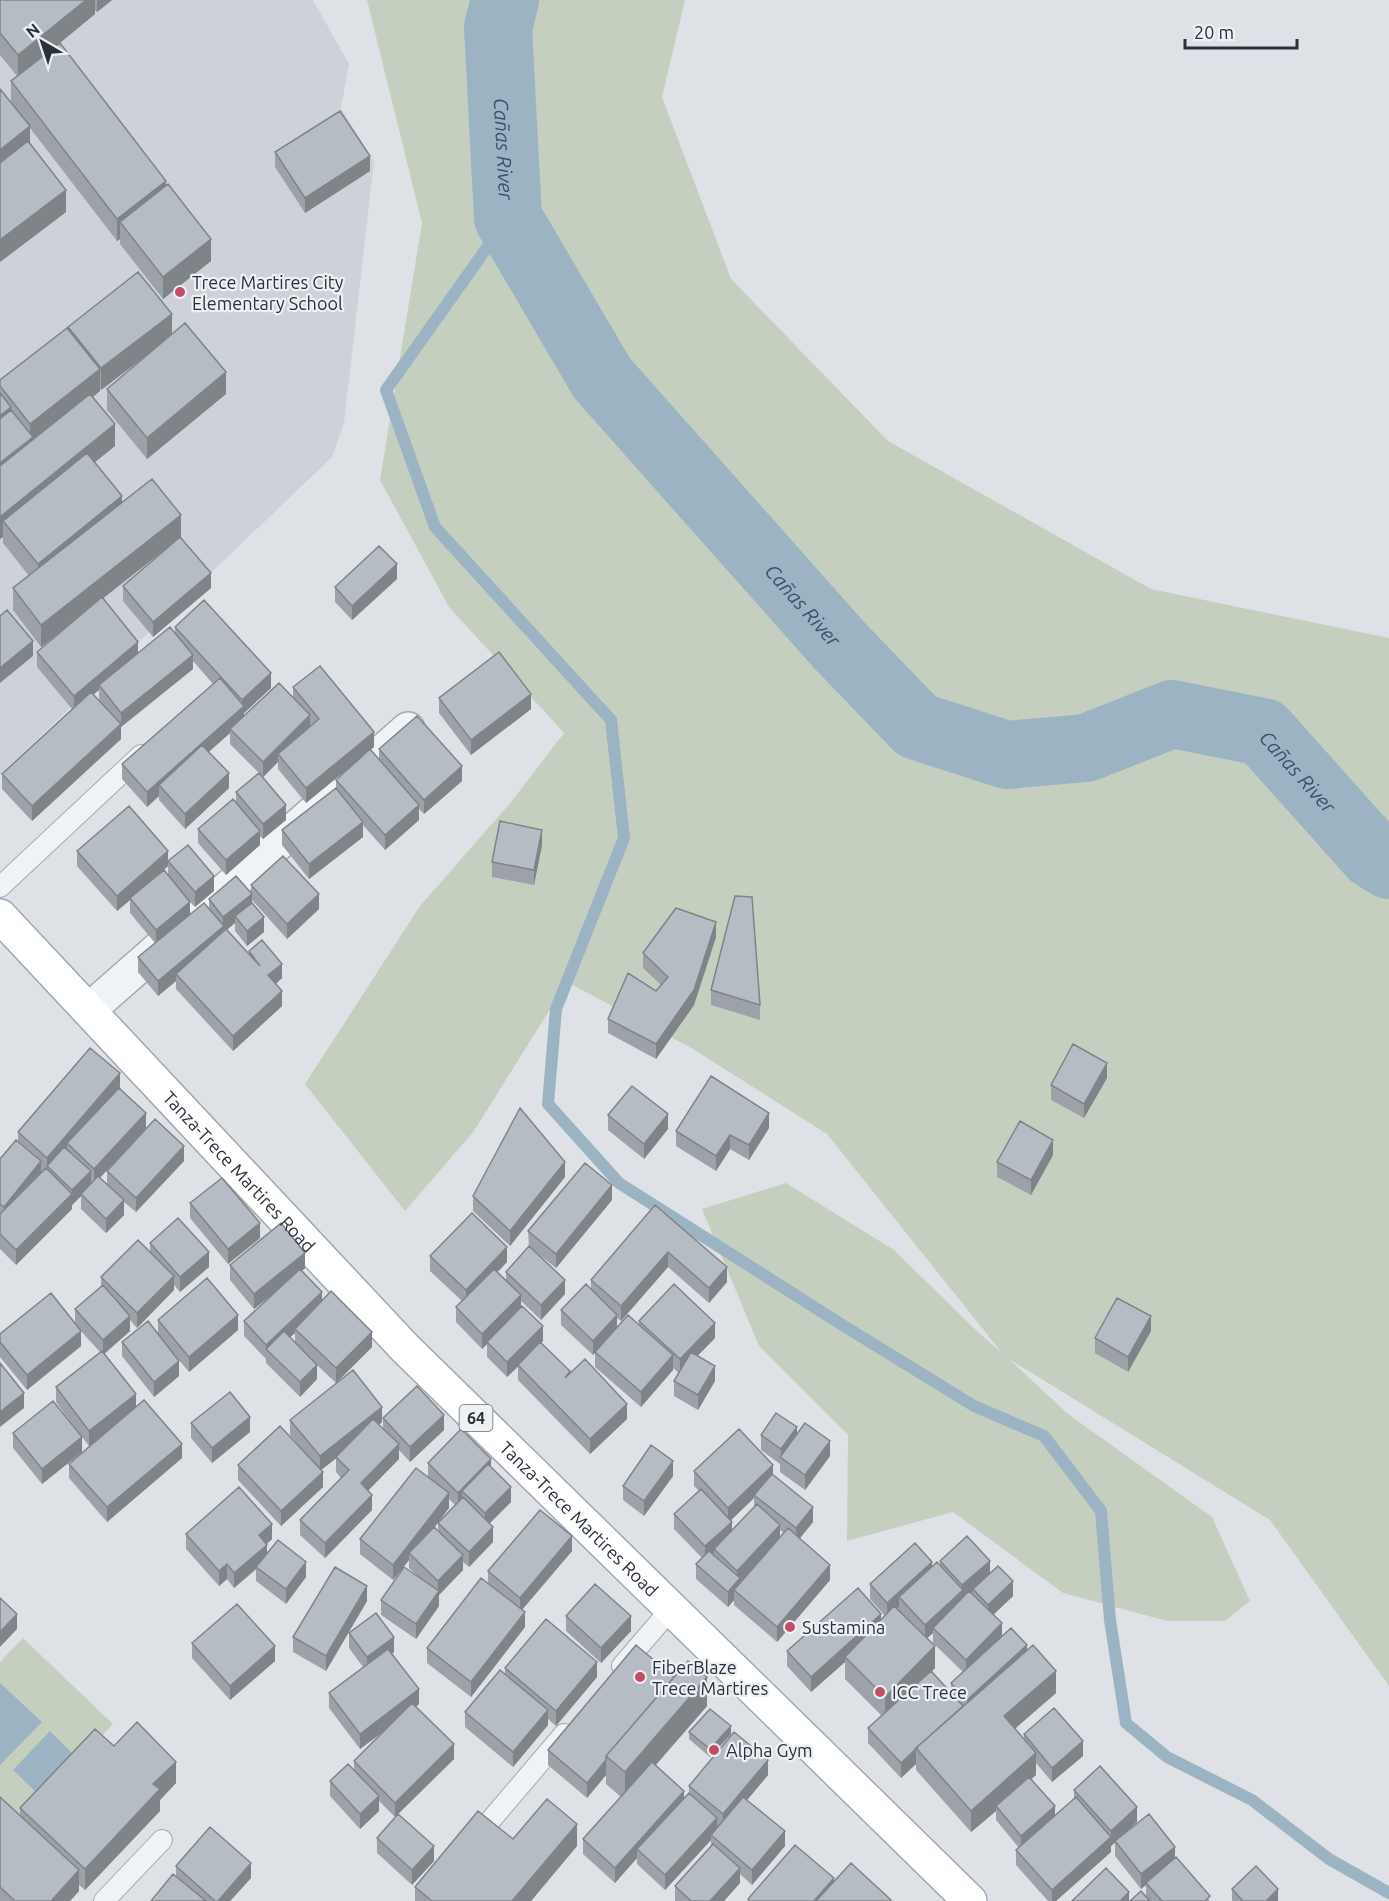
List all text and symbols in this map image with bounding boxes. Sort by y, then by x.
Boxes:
north arrow [12,12,72,72]
scale bar [1185,12,1298,50]
text: N [22,20,43,41]
text: 20 m [1194,22,1234,42]
water label: Cañas River [490,97,519,202]
place label: Trece Martires City Elementary School [192,272,344,313]
marker: Trece Martires City Elementary School [173,285,187,299]
water label: Cañas River [761,559,847,652]
water label: Cañas River [1256,726,1342,818]
street label: Tanza-Trece Martires Road [159,1087,319,1256]
road number: 64 [460,1405,492,1431]
street label: Tanza-Trece Martires Road [496,1437,662,1600]
place label: Sustamina [802,1617,885,1637]
marker: Sustamina [783,1620,797,1634]
place label: FiberBlaze Trece Martires [652,1657,768,1698]
marker: FiberBlaze Trece Martires [633,1670,647,1684]
place label: ICC Trece [892,1682,967,1702]
marker: ICC Trece [873,1685,887,1699]
place label: Alpha Gym [726,1740,813,1760]
marker: Alpha Gym [707,1743,721,1757]

